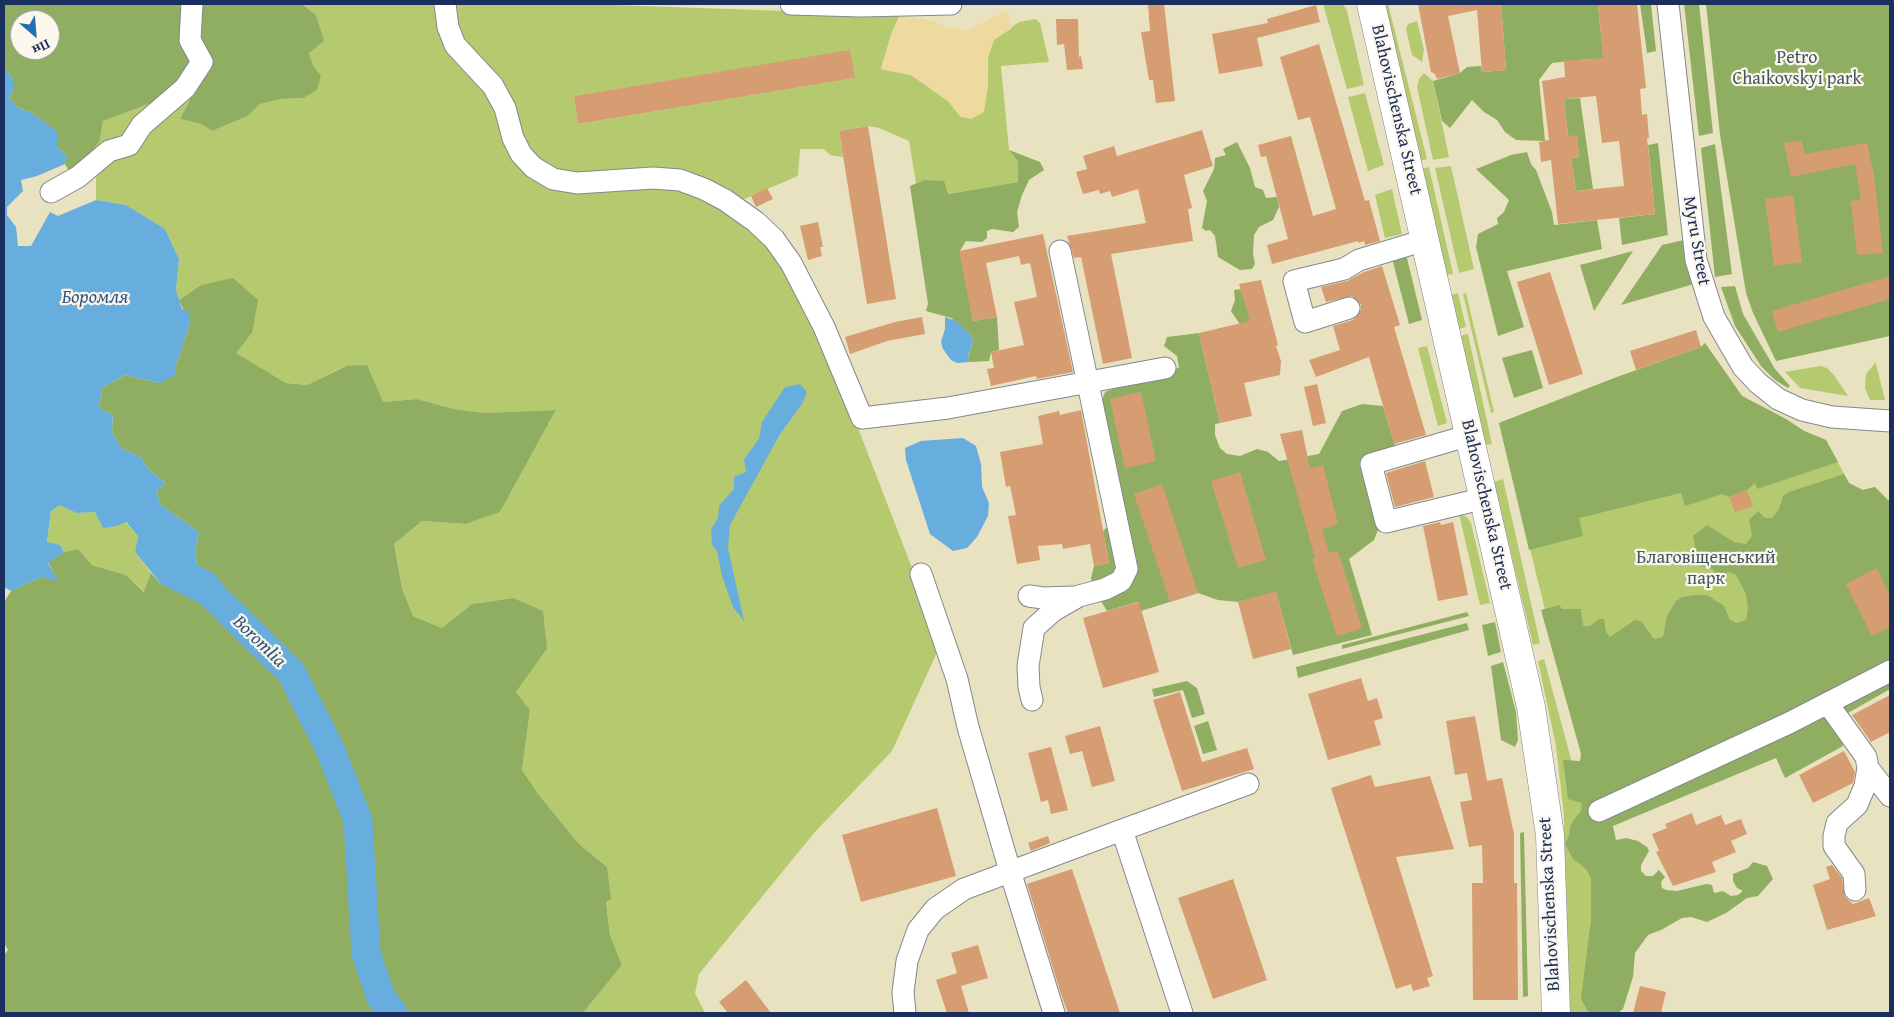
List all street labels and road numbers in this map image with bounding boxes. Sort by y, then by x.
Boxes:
street label: Blahovischenska Street [1366,23,1426,197]
street label: Myru Street [1678,195,1714,287]
street label: Blahovischenska Street [1456,418,1516,592]
street label: Blahovischenska Street [1535,816,1565,992]

